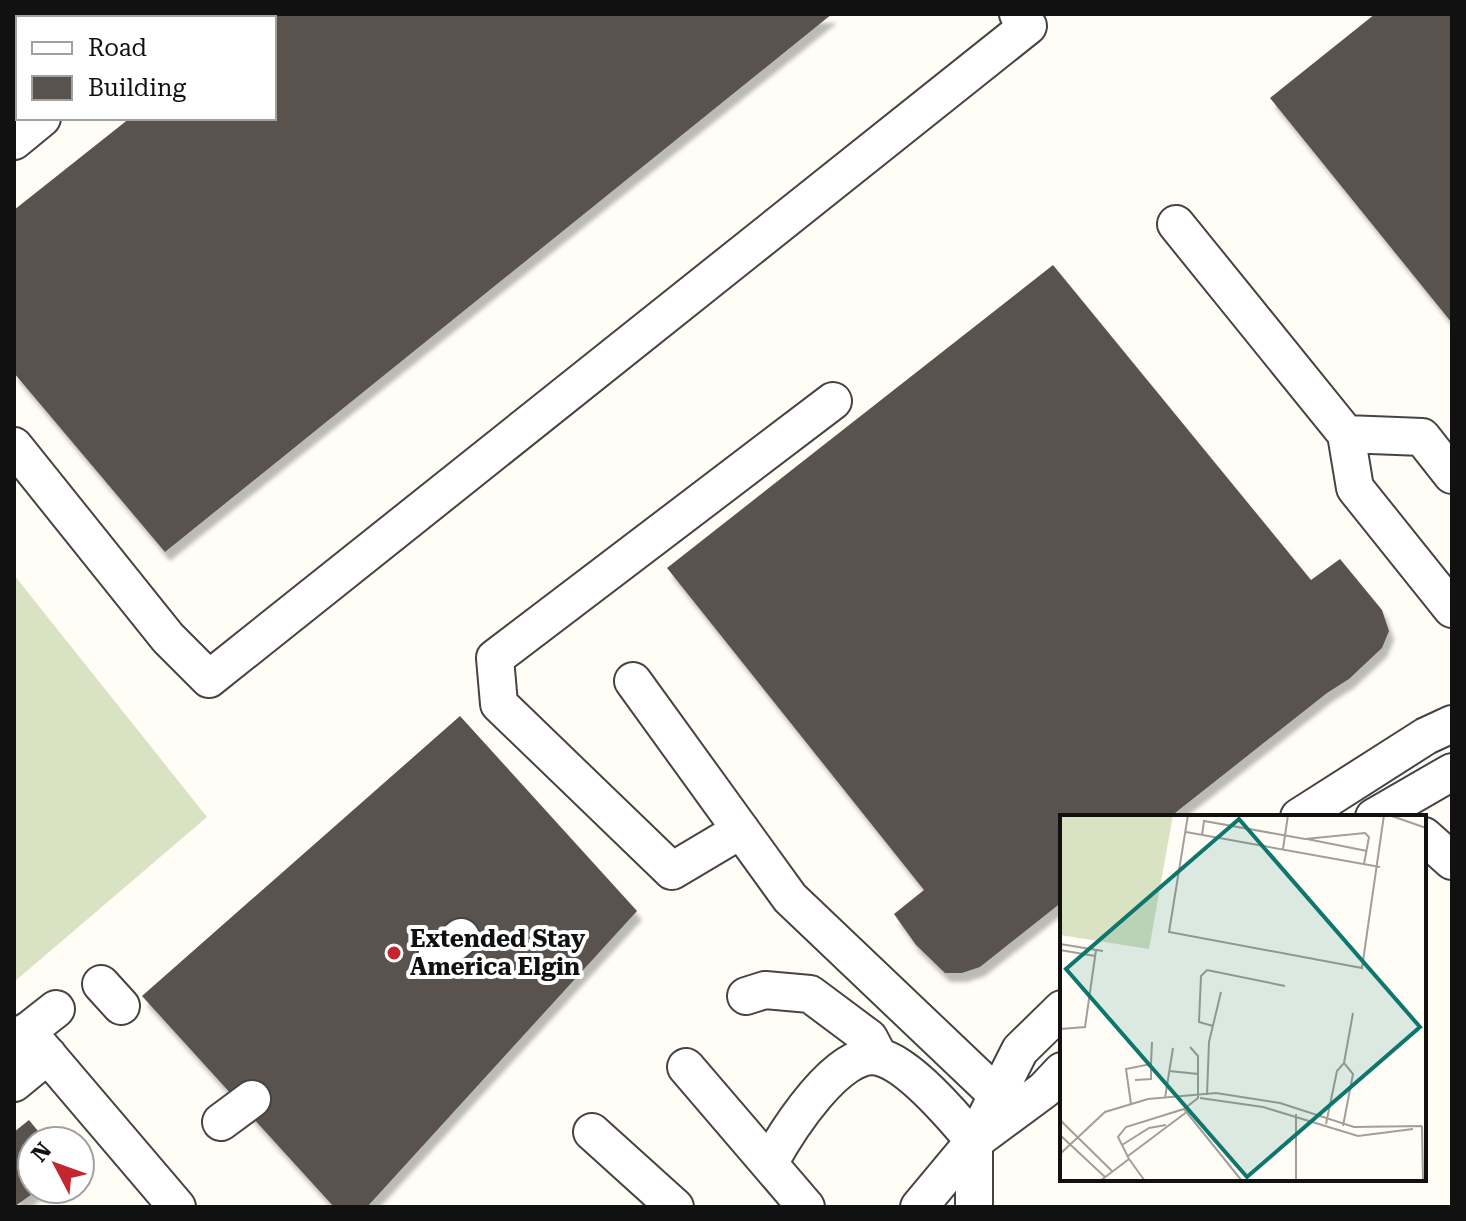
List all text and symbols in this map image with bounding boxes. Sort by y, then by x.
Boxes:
legend [16,16,276,120]
text: Road [88,34,147,62]
text: Building [88,74,186,102]
inset map [1060,815,1426,1181]
place label: Extended Stay America Elgin [410,925,586,981]
marker: Extended Stay America Elgin [385,944,403,962]
north arrow [16,1125,96,1205]
text: N [26,1138,56,1167]

